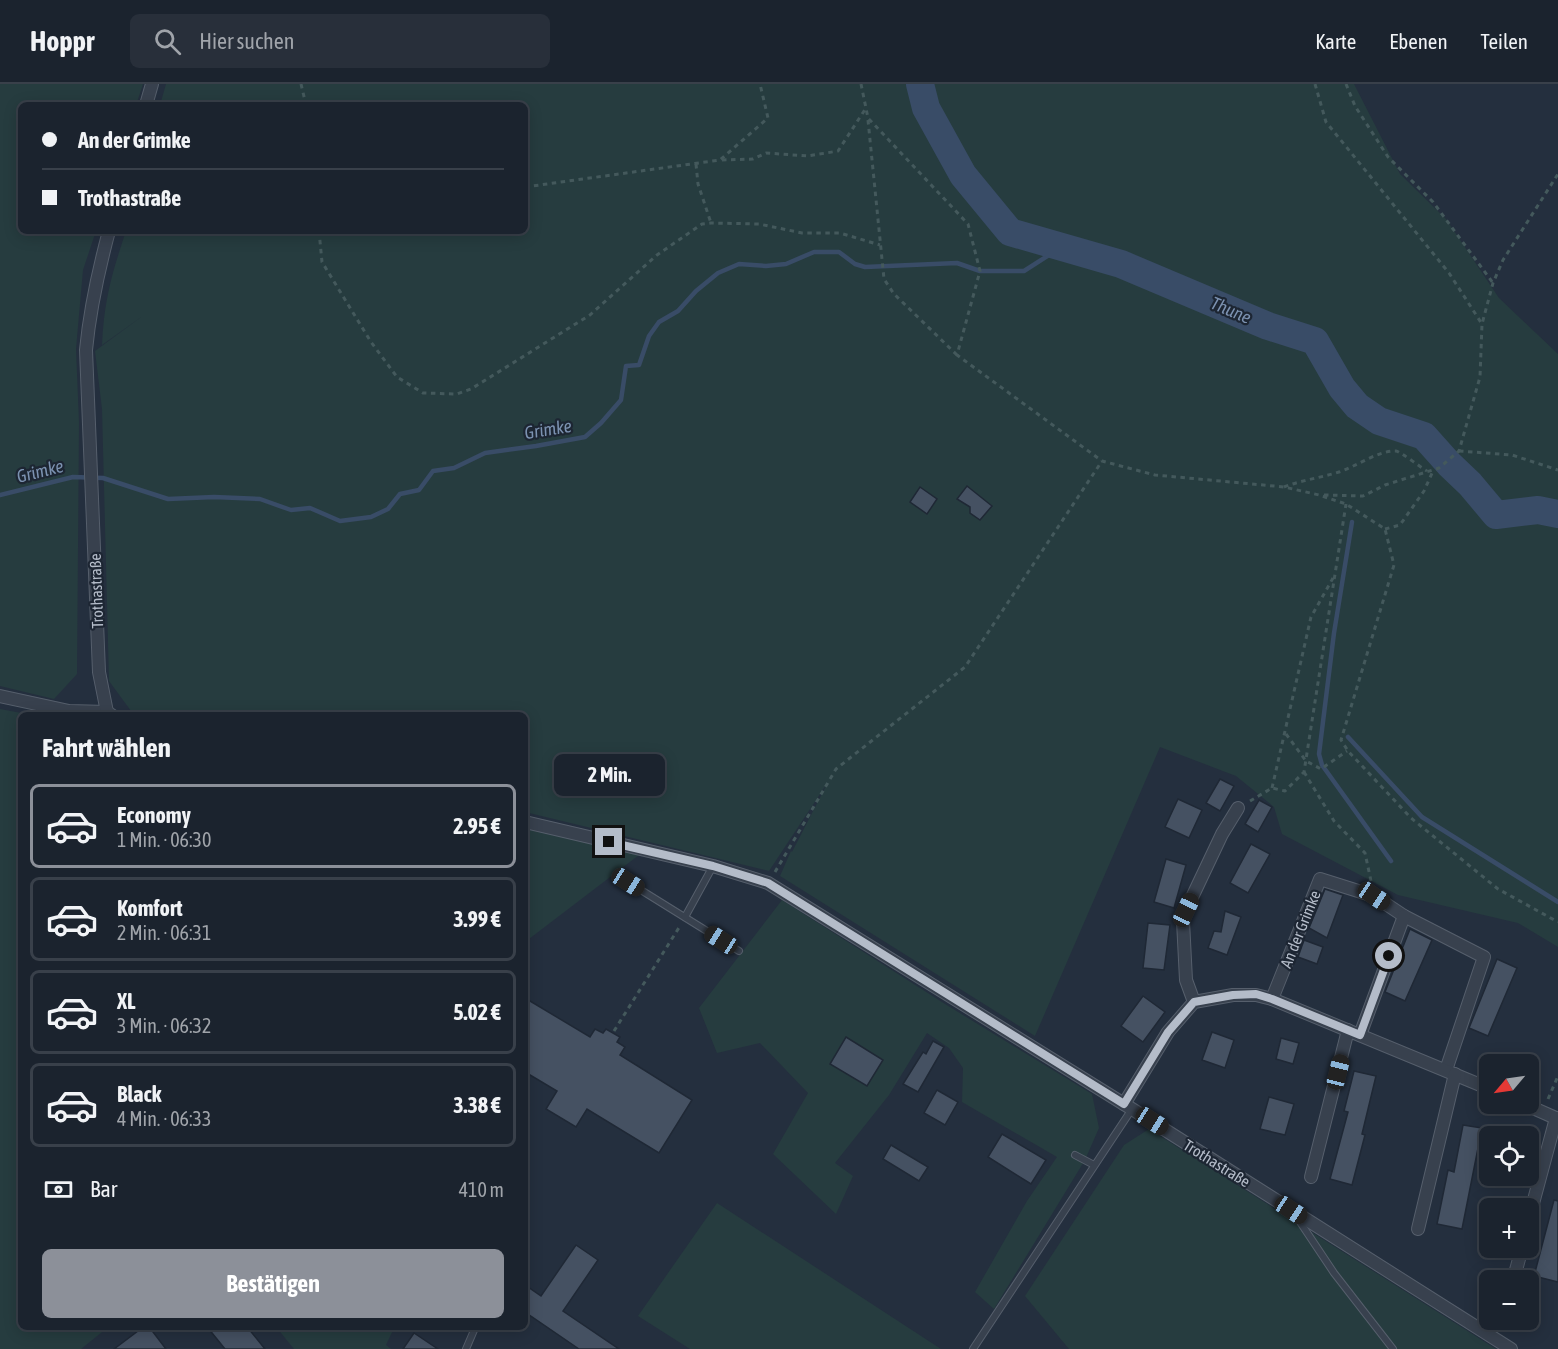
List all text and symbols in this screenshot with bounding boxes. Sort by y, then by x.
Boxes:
search box [130,14,550,68]
text: Hoppr [30,25,94,57]
icon: search [151,25,184,58]
text: Hier suchen [199,28,294,54]
text: Karte [1315,29,1356,53]
text: Ebenen [1389,29,1448,53]
text: Teilen [1481,29,1528,53]
text: An der Grimke [78,127,191,153]
text: Trothastraße [78,185,181,211]
water label: Thune [1208,292,1254,328]
water label: Grimke [523,415,573,443]
water label: Grimke [14,455,66,487]
street label: Trothastraße [86,553,106,629]
text: Fahrt wählen [42,732,171,763]
callout: 2 Min. [554,755,664,797]
text: 2 Min. [588,763,631,786]
icon: car [45,799,99,853]
text: Economy [117,802,191,828]
text: 2.95 € [453,813,501,839]
text: 1 Min. · 06:30 [117,828,211,851]
route end [595,828,622,855]
car [608,865,648,899]
car [1354,878,1394,914]
street label: An der Grimke [1276,888,1324,970]
car [1170,890,1202,930]
icon: car [45,892,99,946]
text: Komfort [117,895,183,921]
text: 3.99 € [453,906,501,932]
text: 2 Min. · 06:31 [117,921,211,944]
car [701,923,741,957]
route start [1375,942,1402,969]
icon: car [45,985,99,1039]
text: XL [117,988,135,1014]
text: 5.02 € [453,999,501,1025]
text: 3 Min. · 06:32 [117,1014,211,1037]
car [1325,1052,1351,1092]
north arrow [1479,1054,1539,1114]
map controls [1479,1054,1539,1330]
icon: car [45,1078,99,1132]
text: Black [117,1081,161,1107]
text: 3.38 € [453,1092,501,1118]
car [1132,1104,1172,1138]
text: 4 Min. · 06:33 [117,1107,211,1130]
button: locate [1479,1126,1539,1186]
street label: Trothastraße [1180,1135,1254,1191]
icon: cash [42,1173,75,1206]
text: Bar [90,1176,117,1202]
text: 410 m [459,1178,504,1201]
car [1271,1193,1311,1227]
button: + [1479,1198,1539,1258]
button: Bestätigen [42,1249,504,1318]
button: − [1479,1270,1539,1330]

